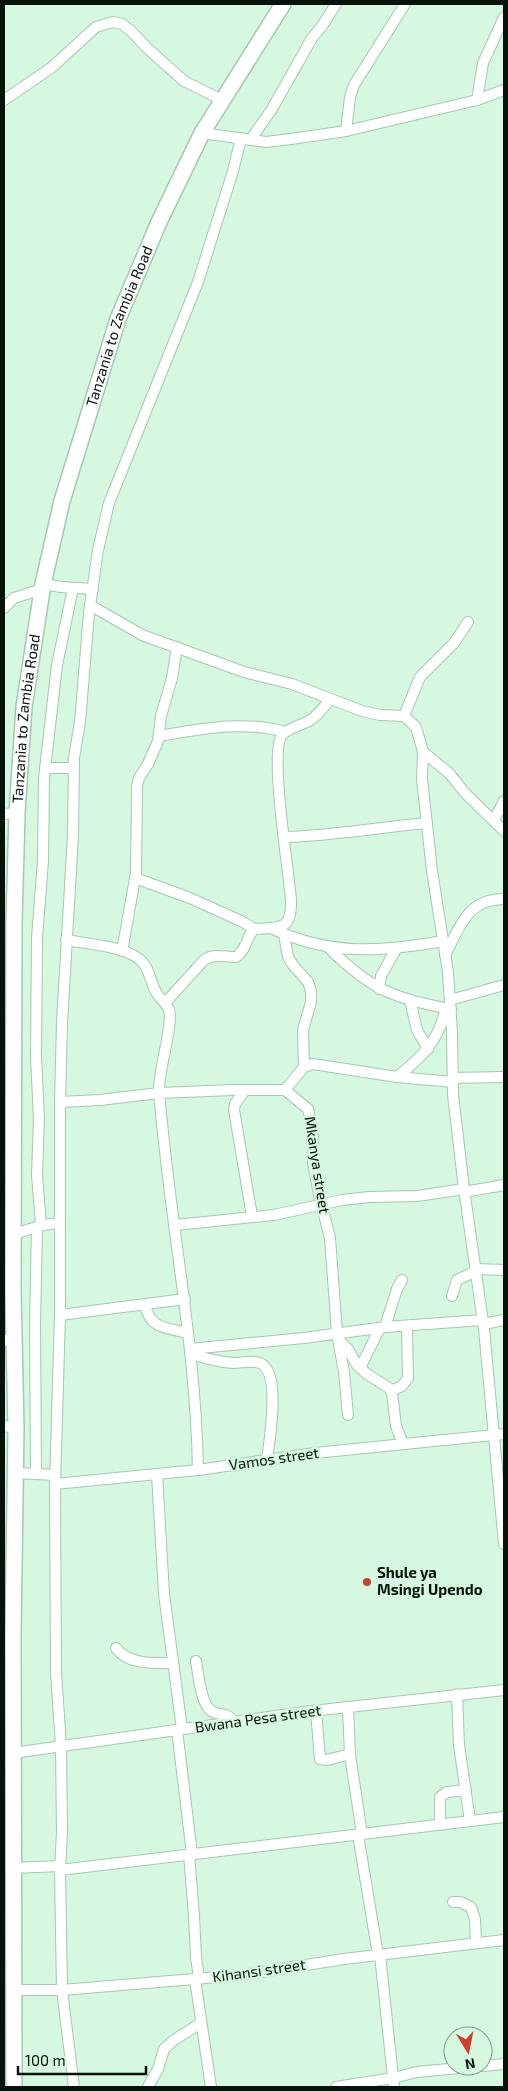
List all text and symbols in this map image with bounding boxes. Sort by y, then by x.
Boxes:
street label: Tanzania to Zambia Road [82,243,156,409]
street label: Tanzania to Zambia Road [8,633,43,804]
street label: Mkanya street [301,1115,335,1215]
street label: Vamos street [228,1443,320,1473]
place label: Shule ya Msingi Upendo [377,1563,483,1598]
marker: Shule ya Msingi Upendo [361,1576,373,1588]
street label: Bwana Pesa street [194,1700,322,1736]
street label: Kihansi street [211,1955,307,1985]
north arrow [443,2026,493,2076]
scale bar [18,2044,145,2076]
text: 100 m [25,2051,66,2069]
text: N [464,2055,477,2074]

